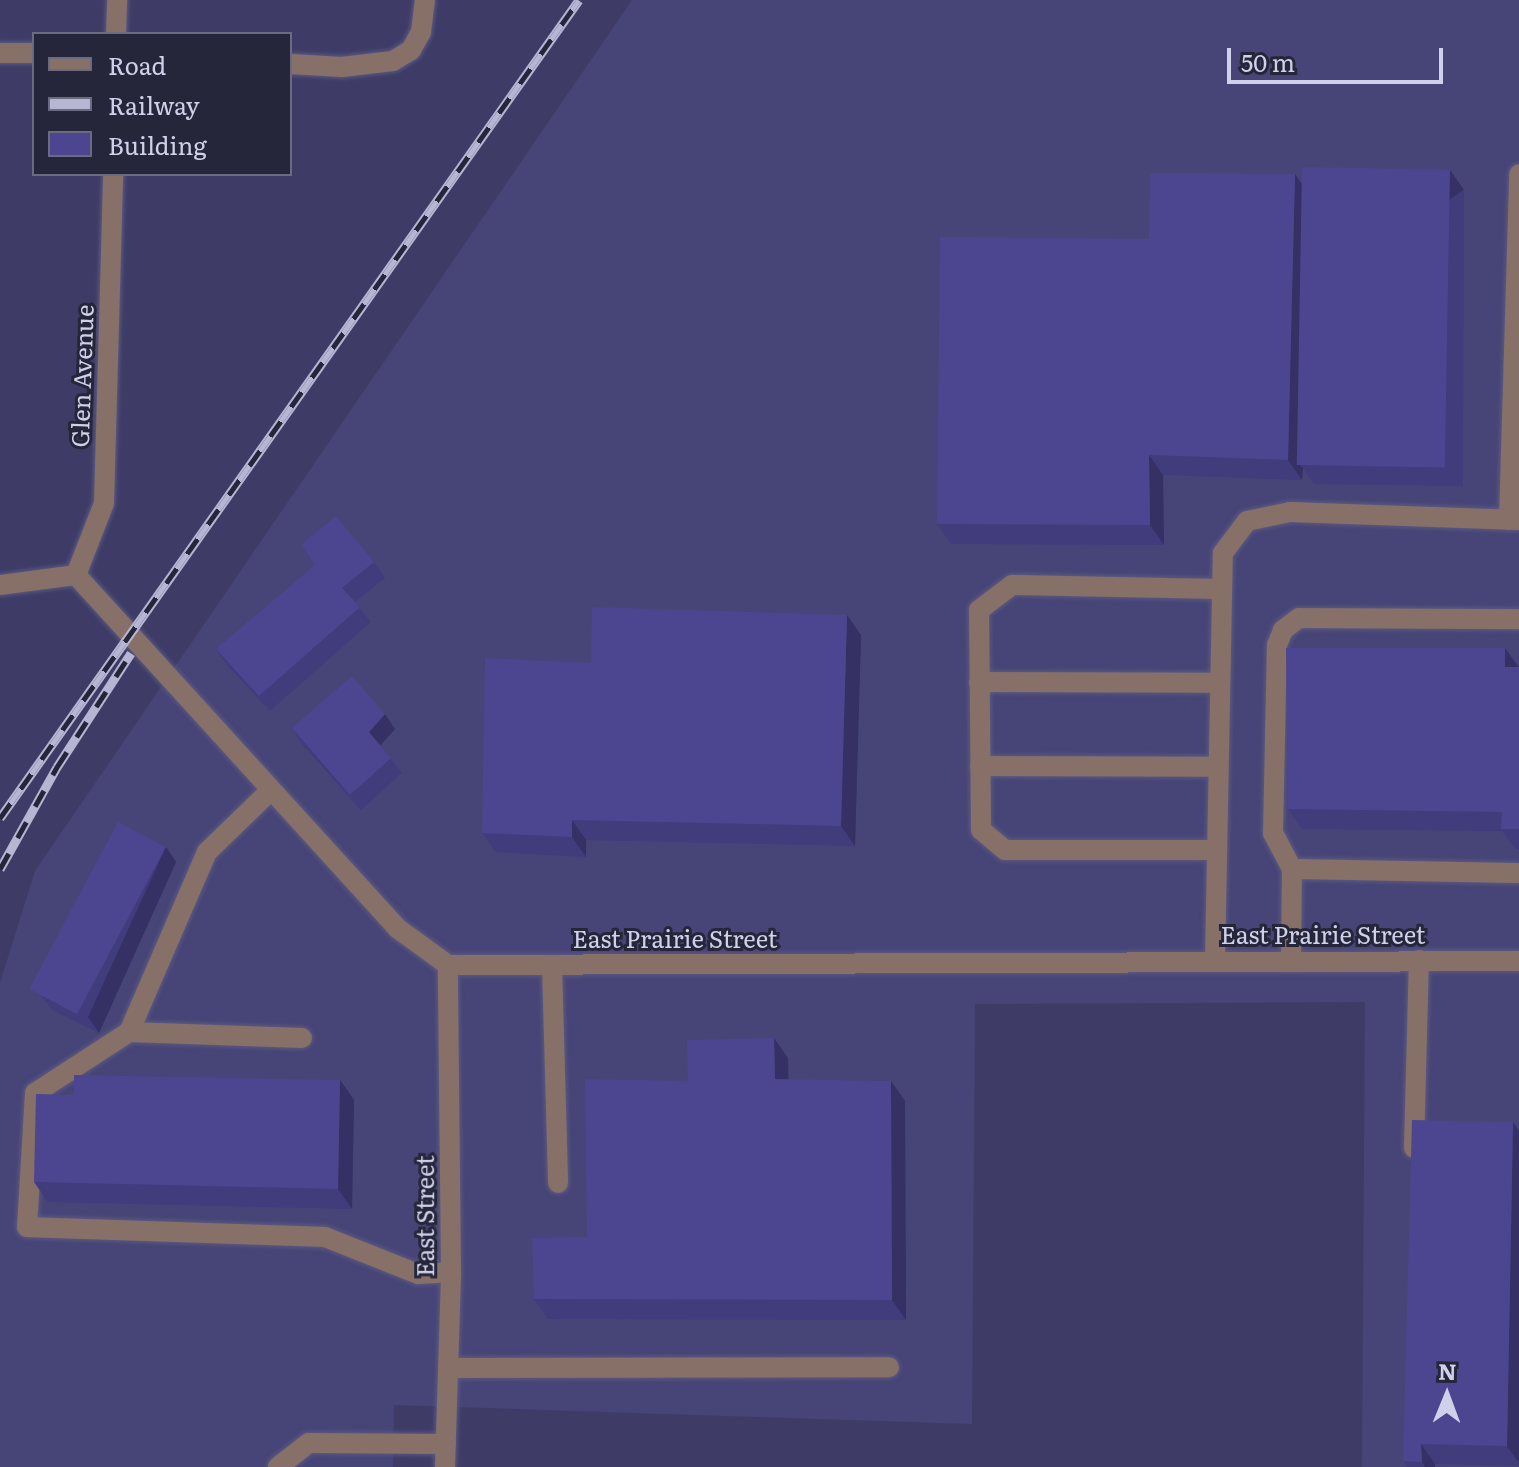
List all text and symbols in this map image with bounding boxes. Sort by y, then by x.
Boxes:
legend [32,32,292,176]
scale bar [1231,32,1447,82]
text: 50 m [1241,44,1295,79]
text: Road [108,47,166,82]
text: Railway [108,87,200,122]
text: Building [108,127,207,162]
street label: Glen Avenue [64,304,98,448]
street label: East Prairie Street [1220,920,1426,948]
street label: East Prairie Street [572,924,778,952]
street label: East Street [410,1155,438,1277]
text: N [1438,1354,1457,1387]
north arrow [1407,1355,1487,1435]

